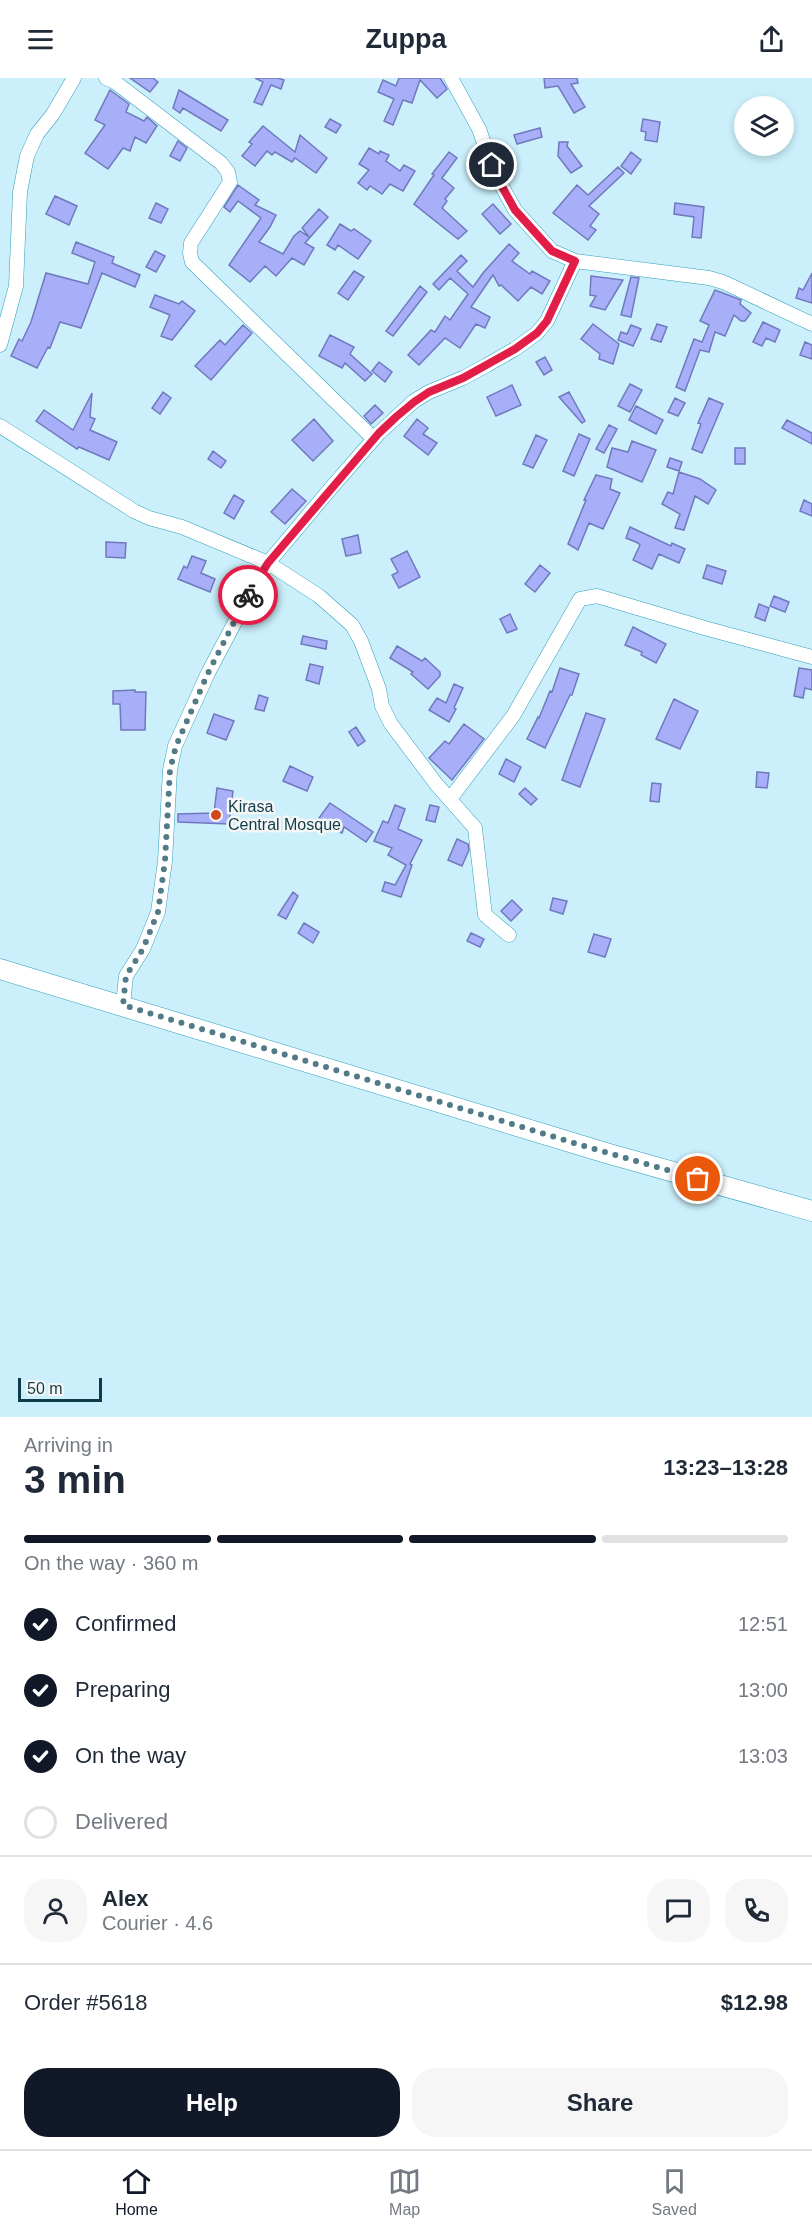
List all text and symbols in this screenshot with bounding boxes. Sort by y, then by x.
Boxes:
icon: menu [24,23,57,56]
icon: share [755,23,788,56]
text: Zuppa [366,24,447,54]
map controls [734,96,794,156]
button: layers [734,96,794,156]
pin [466,139,517,190]
icon: home [475,148,508,181]
courier [218,565,278,625]
icon: bike [232,579,265,612]
place label: Kirasa Central Mosque [228,798,341,833]
marker: Kirasa Central Mosque [209,808,223,822]
pin [672,1153,723,1204]
icon: bag [681,1162,714,1195]
scale bar [18,1375,102,1402]
text: 50 m [27,1380,63,1397]
text: Arriving in [24,1434,113,1456]
text: 13:23–13:28 [663,1455,788,1480]
text: 3 min [24,1458,126,1501]
text: On the way · 360 m [24,1552,199,1574]
icon: check [24,1608,57,1641]
text: Confirmed [75,1611,176,1636]
text: 12:51 [738,1613,788,1635]
icon: check [24,1674,57,1707]
text: Preparing [75,1677,170,1702]
text: 13:00 [738,1679,788,1701]
icon: check [24,1740,57,1773]
text: On the way [75,1743,186,1768]
text: 13:03 [738,1745,788,1767]
text: Delivered [75,1809,168,1834]
button: person [24,1879,87,1942]
button: chat [647,1879,710,1942]
button: phone [725,1879,788,1942]
text: Alex [102,1886,148,1911]
text: Courier · 4.6 [102,1912,213,1934]
text: Order #5618 [24,1990,148,2015]
text: $12.98 [721,1990,788,2015]
button: Help [24,2068,400,2137]
button: Share [412,2068,788,2137]
tab: Home [115,2165,158,2219]
tab: Map [388,2165,421,2219]
tab: Saved [651,2165,697,2219]

